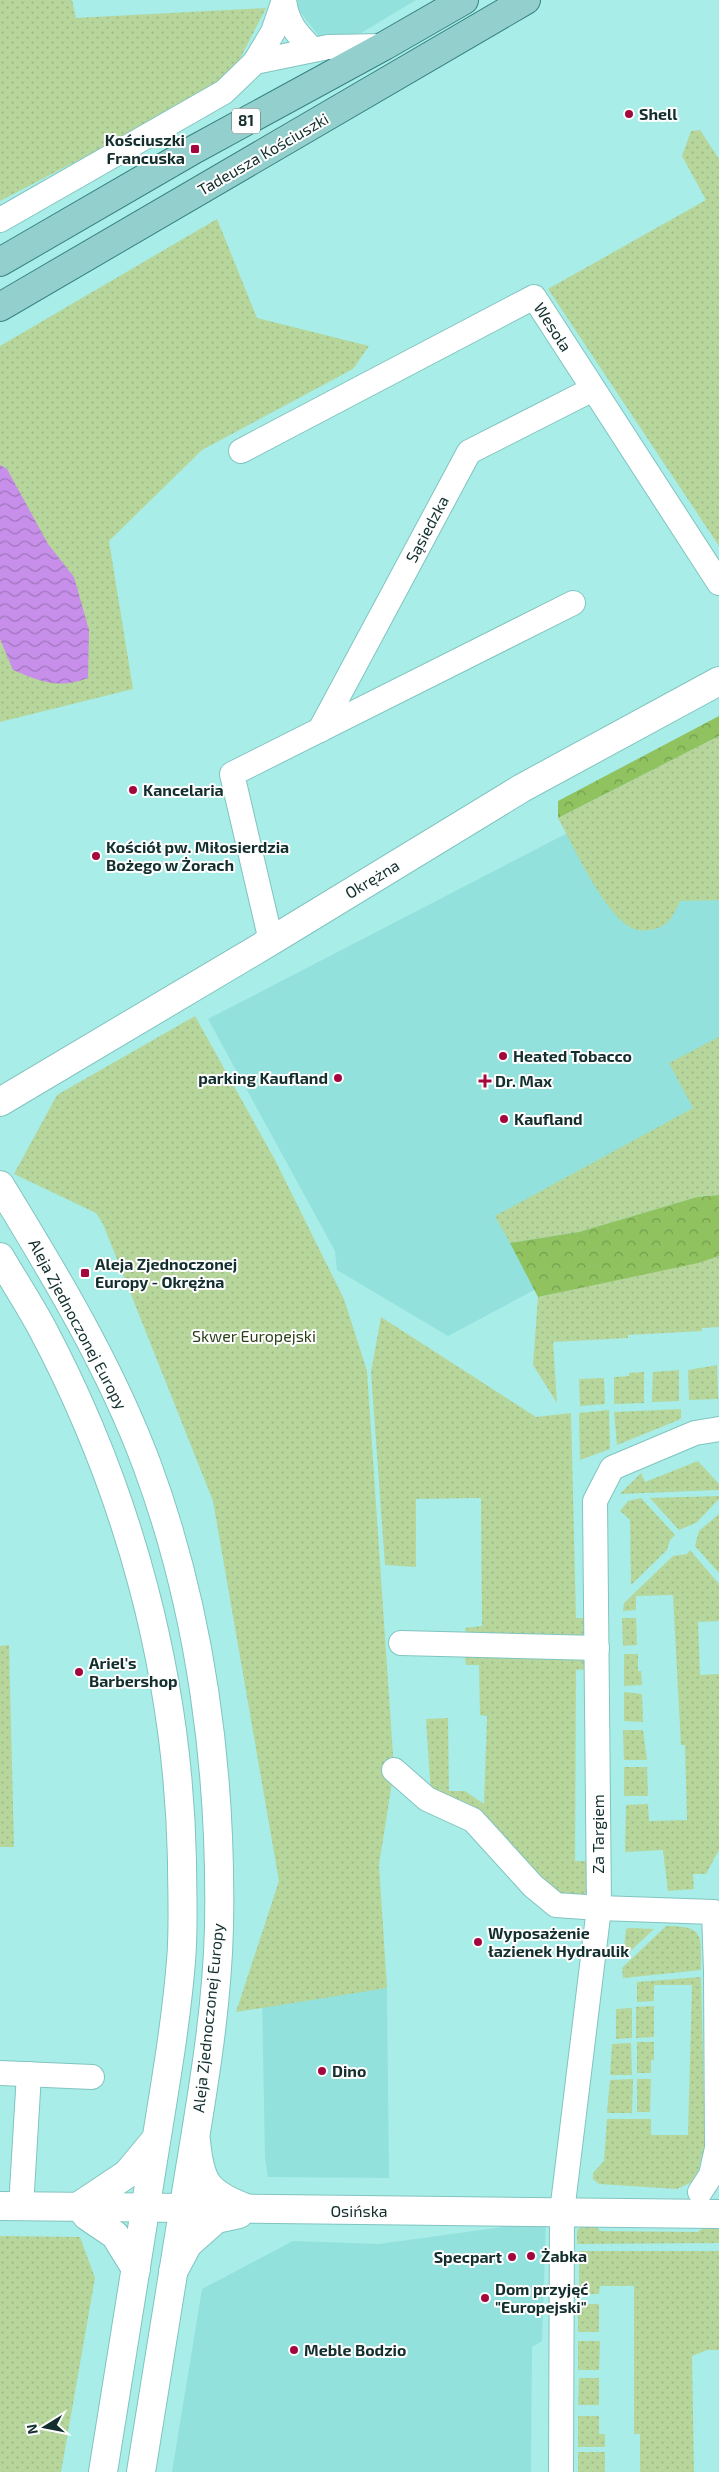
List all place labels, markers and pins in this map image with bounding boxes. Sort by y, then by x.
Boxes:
place label: Shell [639,104,678,123]
marker: Shell [623,108,635,120]
place label: Kościuszki Francuska [105,130,185,167]
marker: Kościuszki Francuska [189,143,201,155]
place label: Kancelaria [143,780,224,799]
marker: Kancelaria [127,784,139,796]
place label: Kościół pw. Miłosierdzia Bożego w Żorach [106,837,289,874]
marker: Kościół pw. Miłosierdzia Bożego w Żorach [90,850,102,862]
place label: Heated Tobacco [513,1046,632,1065]
marker: Heated Tobacco [497,1050,509,1062]
place label: parking Kaufland [198,1068,328,1087]
place label: Dr. Max [495,1071,552,1090]
marker: parking Kaufland [332,1072,344,1084]
marker: Dr. Max [479,1075,491,1087]
place label: Kaufland [514,1109,583,1128]
marker: Kaufland [498,1113,510,1125]
place label: Aleja Zjednoczonej Europy - Okrężna [95,1254,237,1292]
marker: Aleja Zjednoczonej Europy - Okrężna [79,1267,91,1279]
place label: Ariel's Barbershop [89,1653,178,1690]
marker: Ariel's Barbershop [73,1666,85,1678]
place label: Wyposażenie łazienek Hydraulik [488,1923,629,1961]
marker: Wyposażenie łazienek Hydraulik [472,1936,484,1948]
place label: Dino [332,2061,366,2080]
marker: Dino [316,2065,328,2077]
place label: Żabka [541,2246,587,2265]
place label: Specpart [434,2247,502,2266]
marker: Żabka [525,2250,537,2262]
marker: Specpart [506,2251,518,2263]
place label: Dom przyjęć "Europejski" [495,2279,588,2316]
marker: Dom przyjęć "Europejski" [479,2292,491,2304]
place label: Meble Bodzio [304,2340,406,2359]
marker: Meble Bodzio [288,2344,300,2356]

